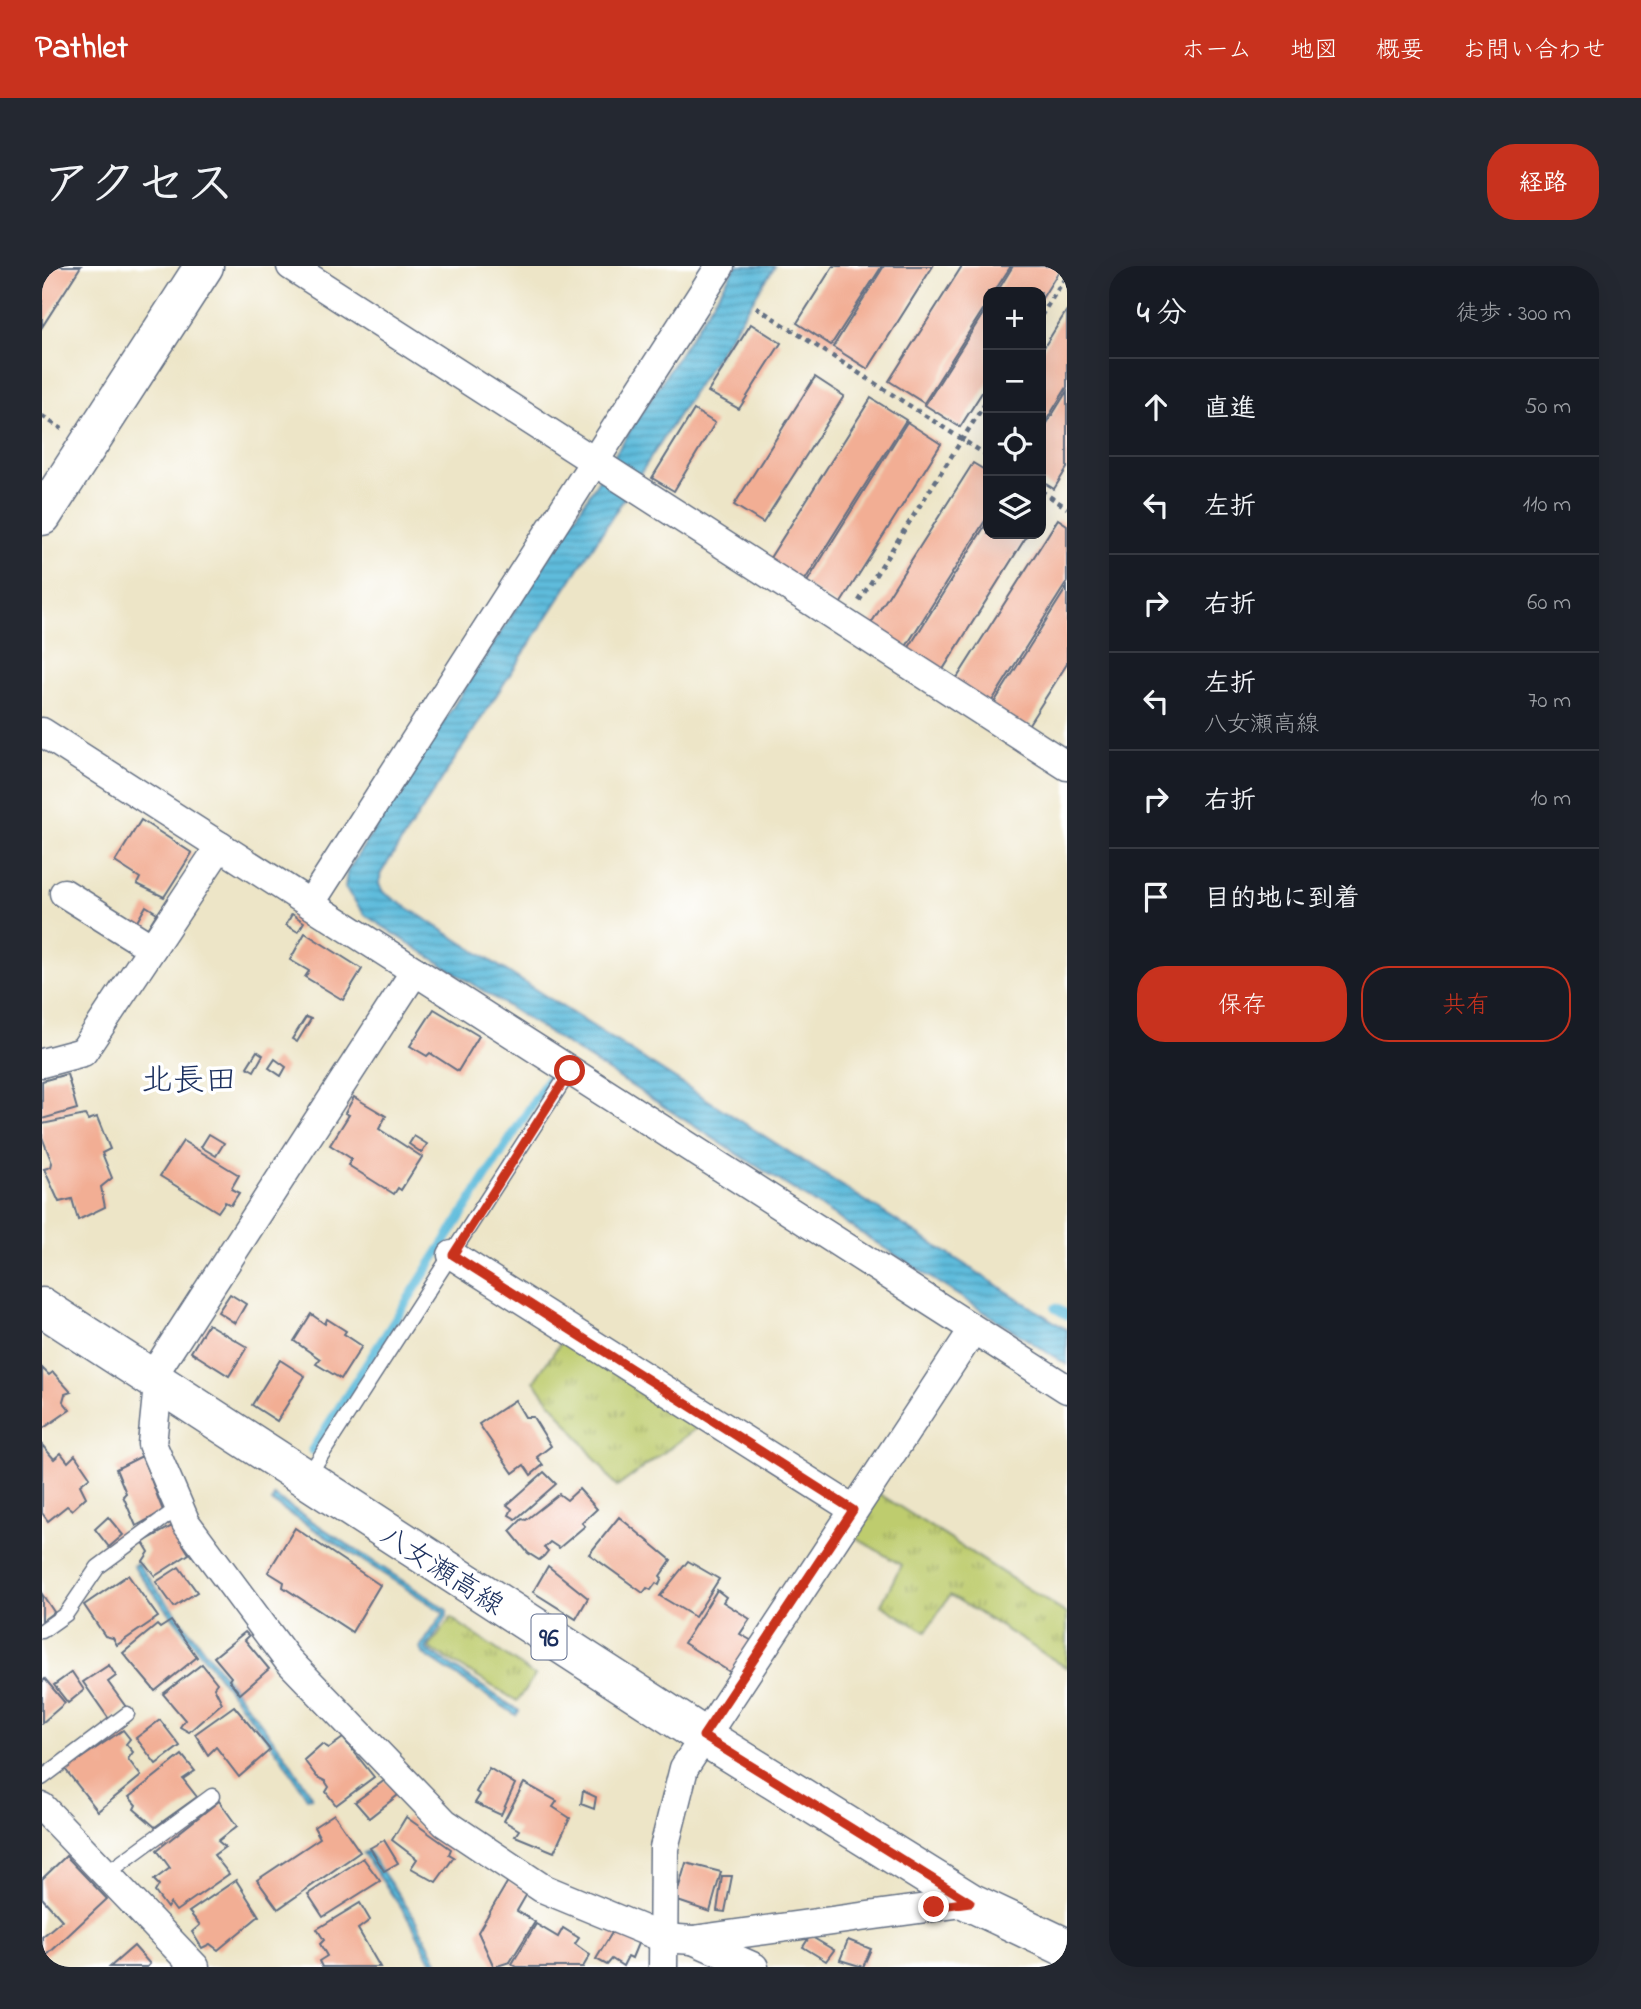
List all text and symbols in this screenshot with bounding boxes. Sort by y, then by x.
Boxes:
text: Pathlet [35,25,128,73]
text: ホーム [1181,34,1252,69]
text: 地図 [1290,34,1338,69]
text: 概要 [1376,34,1424,69]
text: お問い合わせ [1462,34,1606,69]
button: 経路 [1487,144,1599,220]
text: アクセス [42,151,235,223]
map controls [983,287,1046,539]
button: + [983,287,1046,350]
text: 4 分 [1137,293,1187,337]
text: 徒歩 · 300 m [1456,298,1571,331]
button: − [983,350,1046,413]
icon: ahead [1137,388,1175,426]
text: 直進 [1204,391,1256,429]
text: 50 m [1524,391,1571,424]
button: locate [983,413,1046,476]
button: layers [983,476,1046,539]
icon: left [1137,486,1175,524]
text: 左折 [1204,489,1256,527]
text: 110 m [1523,489,1571,522]
icon: right [1137,584,1175,622]
text: 右折 [1204,587,1256,625]
text: 60 m [1527,587,1571,620]
text: 左折 [1204,666,1256,704]
icon: left [1137,682,1175,720]
text: 70 m [1528,685,1571,718]
text: 八女瀬高線 [1204,709,1319,742]
icon: right [1137,780,1175,818]
text: 右折 [1204,783,1256,821]
text: 10 m [1530,783,1571,816]
icon: arrive [1137,878,1175,916]
text: 目的地に到着 [1204,881,1360,919]
button: 保存 [1137,966,1347,1042]
button: 共有 [1361,966,1571,1042]
route start [554,1055,585,1086]
district label: 北長田 [141,1059,237,1106]
street label: 八女瀬高線 [371,1517,511,1627]
road number: 96 [532,1614,566,1660]
route end [918,1891,949,1922]

